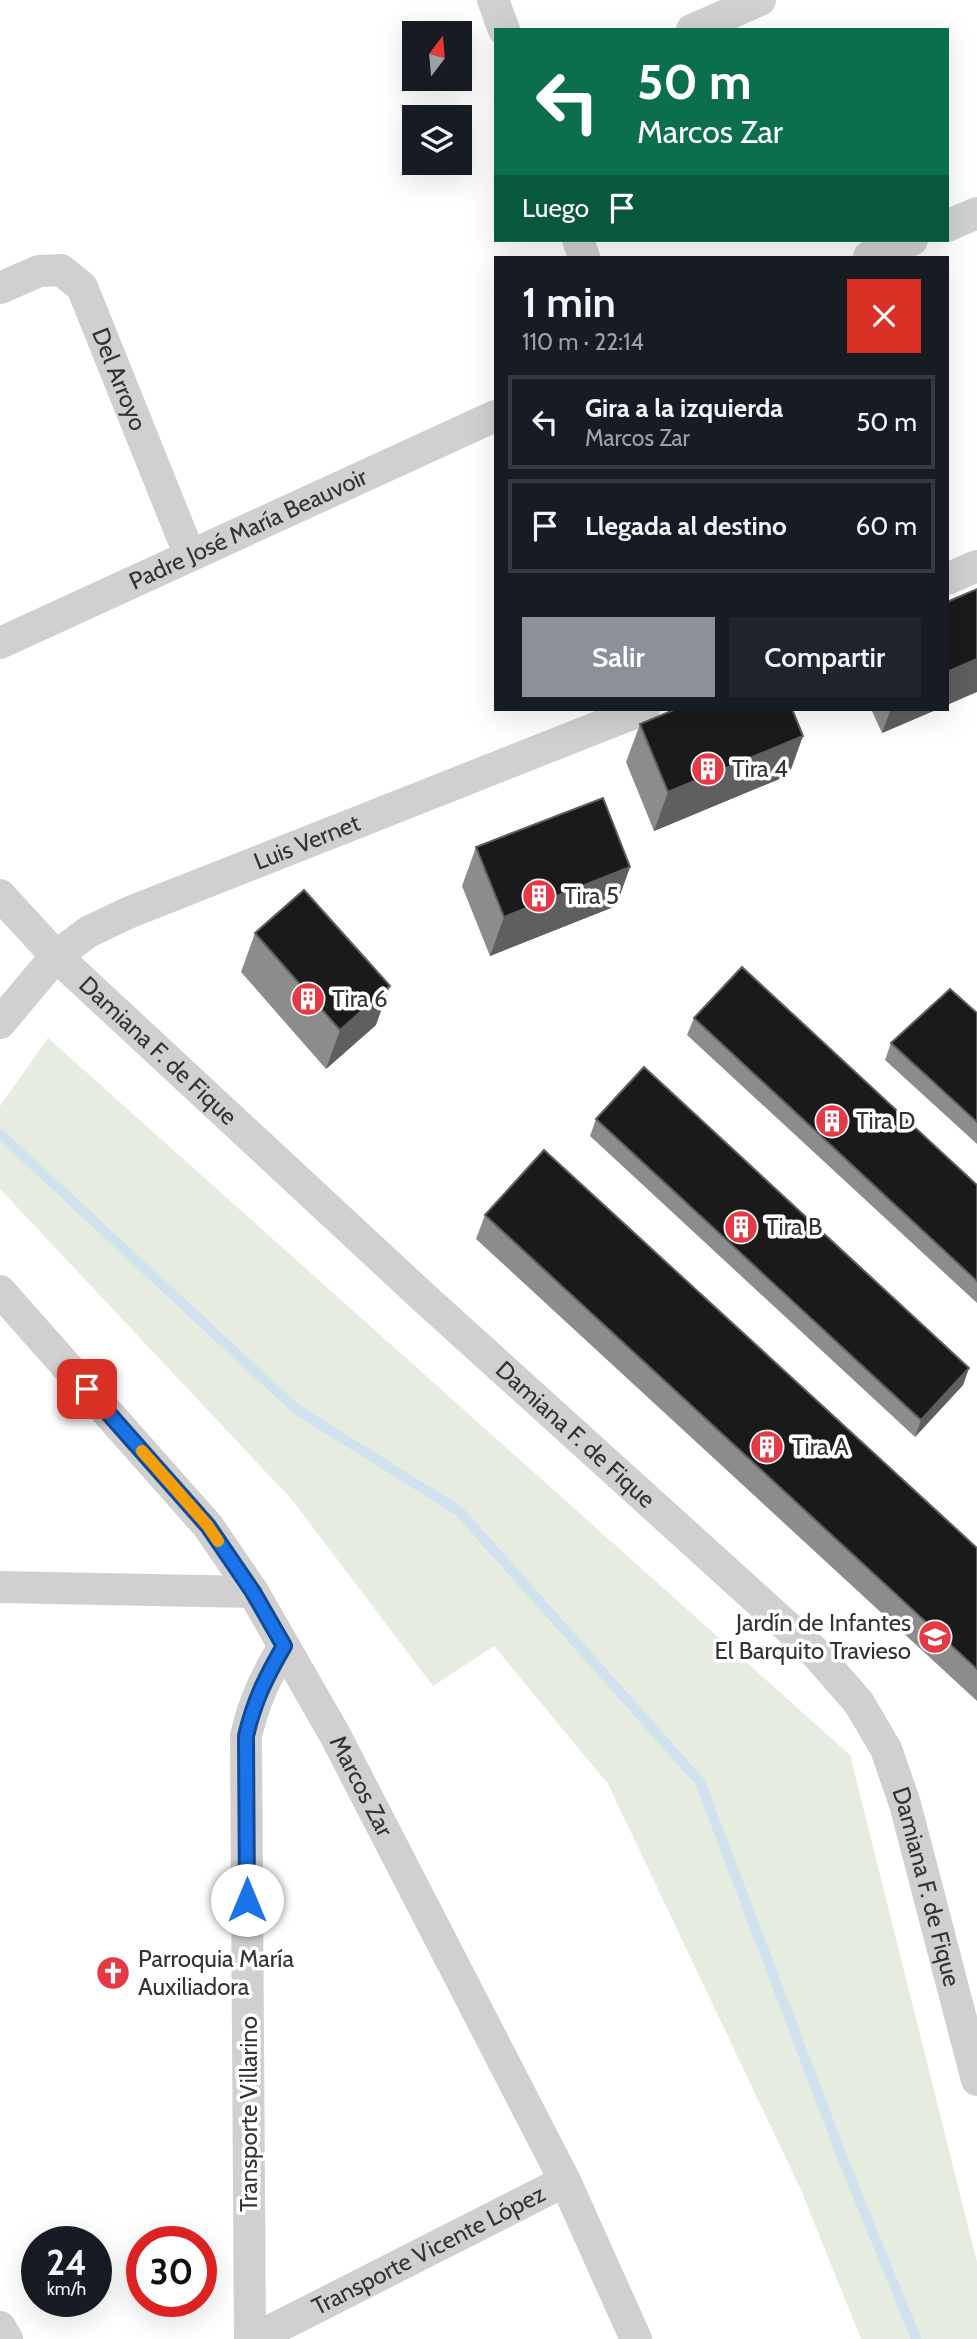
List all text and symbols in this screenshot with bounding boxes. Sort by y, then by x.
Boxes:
north arrow [402,21,472,91]
map controls [402,21,472,175]
text: 50 m [637,52,752,111]
icon: left [522,56,613,147]
button: layers [402,105,472,175]
text: Marcos Zar [637,112,783,151]
icon: arrive [603,189,641,227]
text: Luego [522,192,589,224]
text: 1 min [522,276,616,328]
button: close [847,279,921,353]
street label: Del Arroyo [86,323,153,435]
text: 110 m · 22:14 [522,328,644,356]
text: Gira a la izquierda [585,392,783,424]
icon: left [526,403,564,441]
text: 50 m [856,406,917,438]
text: Marcos Zar [585,424,690,452]
street label: Padre José María Beauvoir [124,461,372,596]
icon: arrive [526,507,564,545]
text: Llegada al destino [585,510,787,542]
text: 60 m [855,510,917,542]
button: Salir [522,617,715,697]
button: Compartir [729,617,921,697]
building icon: Tira 4 [689,750,727,788]
place label: Tira 4 [732,754,788,783]
street label: Luis Vernet [249,808,364,876]
building icon: Tira 5 [520,877,558,915]
place label: Tira 5 [564,881,619,910]
street label: Damiana F. de Fique [73,970,243,1131]
building icon: Tira 6 [289,980,327,1018]
place label: Tira 6 [332,984,388,1013]
building icon: Tira D [813,1102,851,1140]
place label: Tira D [856,1106,915,1135]
building icon: Tira B [722,1208,760,1246]
place label: Tira B [766,1212,822,1241]
street label: Damiana F. de Fique [490,1355,661,1514]
pin [57,1359,117,1419]
icon: arrive [68,1370,106,1408]
building icon: Tira A [748,1428,786,1466]
place label: Tira A [792,1432,849,1461]
place label: Jardín de Infantes El Barquito Travieso [714,1608,911,1665]
school or university icon: Jardín de Infantes El Barquito Travieso [916,1618,954,1656]
street label: Marcos Zar [324,1731,400,1842]
street label: Damiana F. de Fique [886,1783,967,1989]
position arrow [210,1863,284,1937]
place label: Parroquia María Auxiliadora [138,1944,294,2001]
church icon: Parroquia María Auxiliadora [94,1954,132,1992]
street label: Transporte Villarino [234,2016,263,2212]
street label: Transporte Vicente López [307,2179,550,2321]
speed limit sign: 30 [126,2226,217,2317]
text: 24 [46,2241,87,2284]
text: km/h [47,2278,86,2300]

